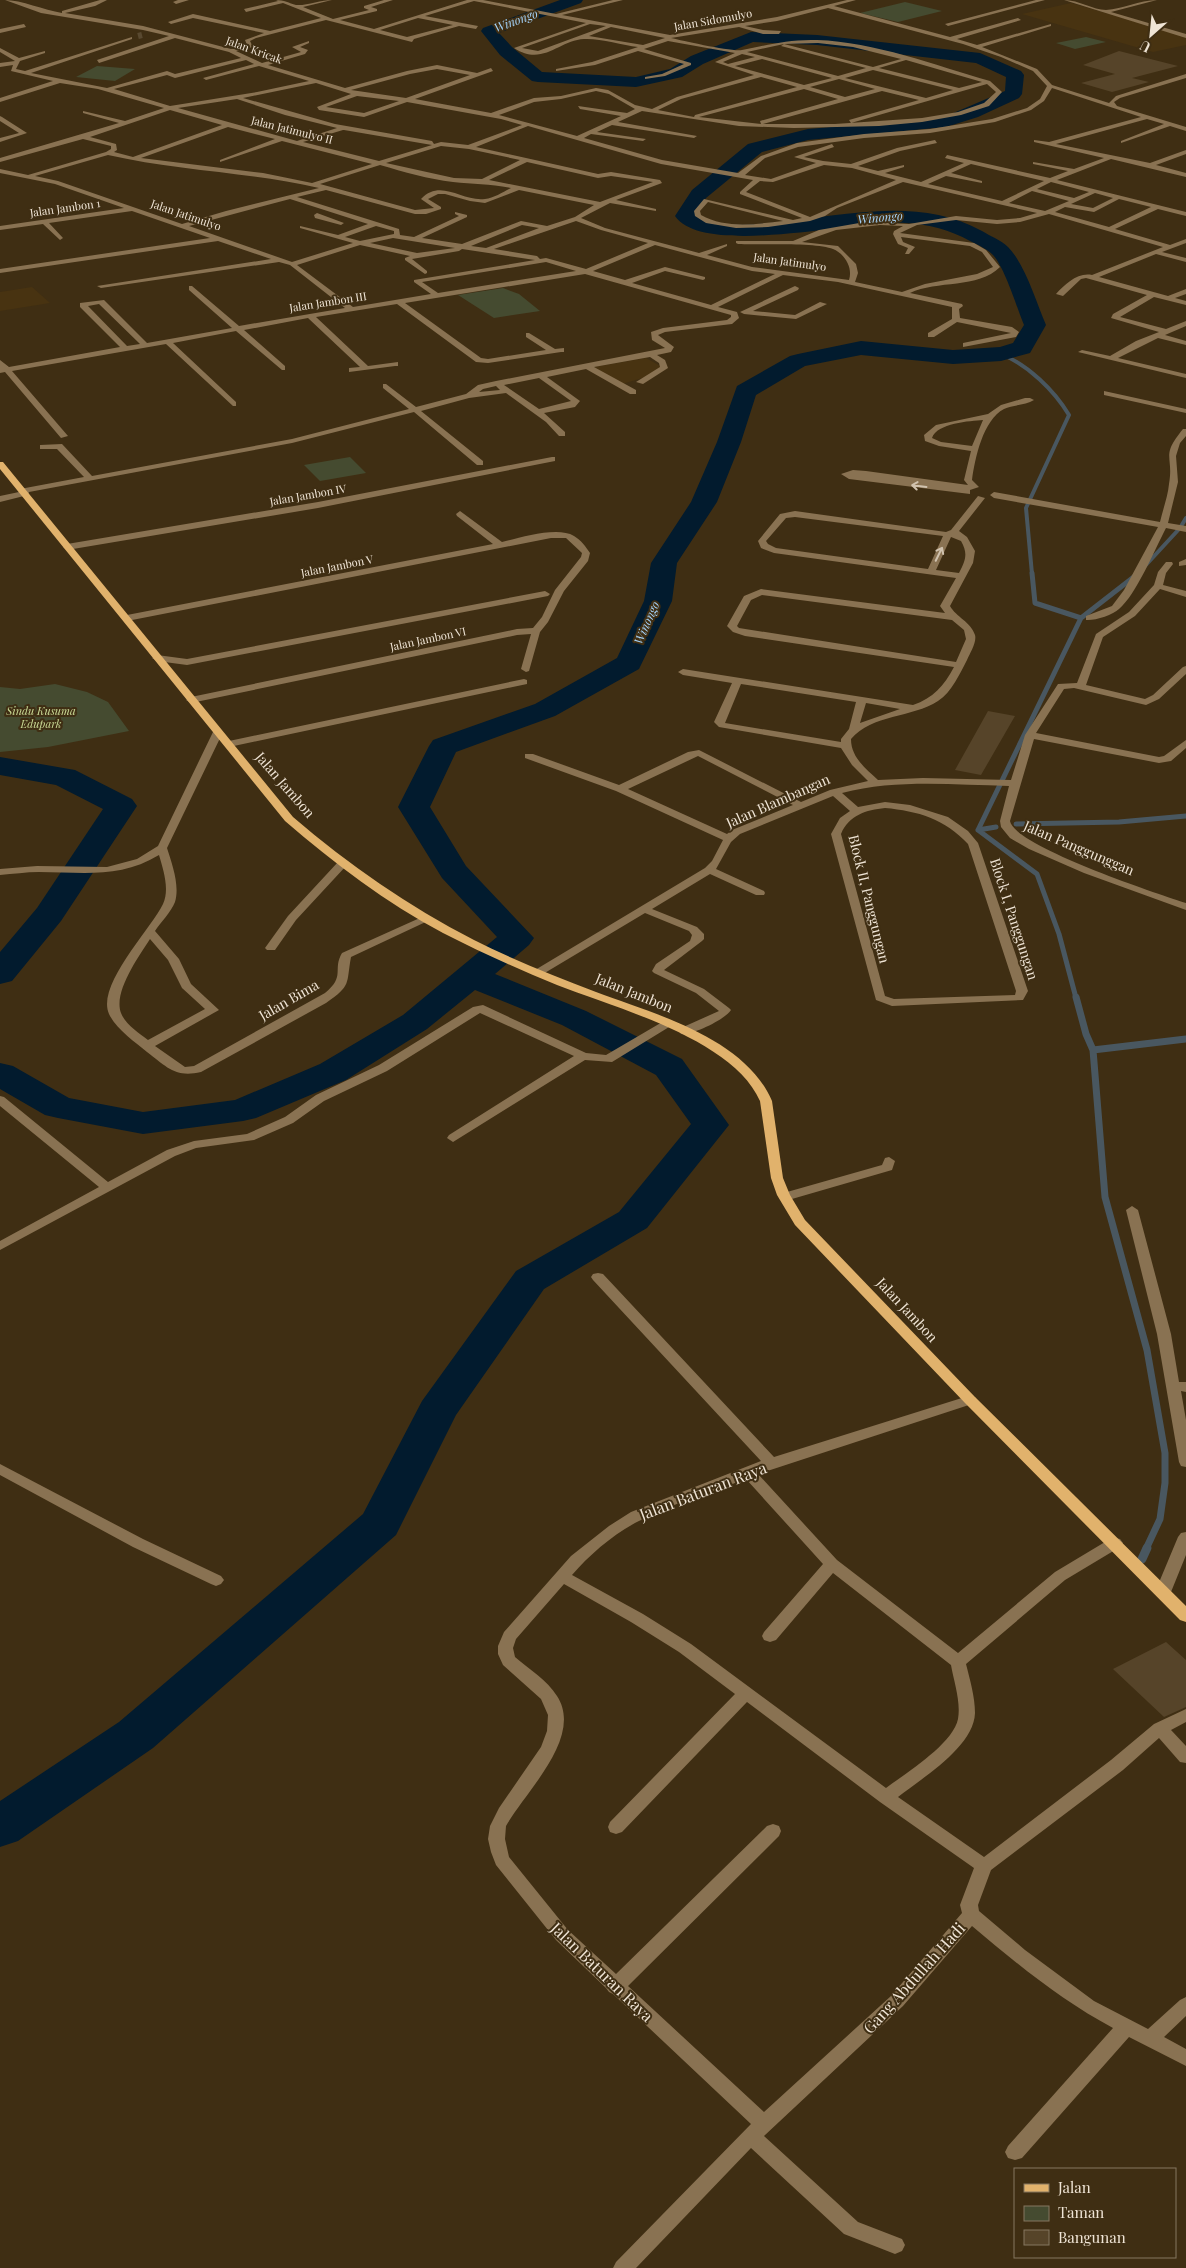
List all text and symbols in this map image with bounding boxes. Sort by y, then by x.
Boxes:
water label: Winongo [492,5,540,35]
street label: Jalan Sidomulyo [672,5,753,34]
north arrow [1126,10,1176,60]
street label: Jalan Kricak [223,32,284,67]
text: U [1136,36,1153,58]
street label: Jalan Jatimulyo II [249,112,335,147]
street label: Jalan Jambon 1 [28,195,101,220]
street label: Jalan Jatimulyo [148,195,223,234]
water label: Winongo [857,207,903,227]
street label: Jalan Jatimulyo [752,249,827,274]
street label: Jalan Jambon III [287,288,368,315]
street label: Jalan Jambon IV [267,480,347,509]
one-way arrow [911,481,927,491]
one-way arrow [934,546,944,561]
street label: Jalan Jambon V [298,551,374,580]
water label: Winongo [630,598,663,647]
street label: Jalan Jambon VI [388,623,467,654]
park label: Sindu Kusuma Edupark [5,703,76,731]
street label: Jalan Jambon [251,747,320,822]
street label: Jalan Blambangan [722,769,833,832]
street label: Jalan Panggunggan [1020,815,1138,880]
street label: Block II, Panggungan [844,833,895,966]
street label: Block I, Panggungan [986,856,1043,983]
street label: Jalan Jambon [592,968,676,1017]
street label: Jalan Bima [254,975,322,1025]
street label: Jalan Jambon [872,1273,943,1346]
street label: Jalan Baturan Raya [635,1457,769,1525]
street label: Jalan Baturan Raya [546,1917,658,2026]
street label: Gang Abdullah Hadi [858,1917,969,2038]
legend [1014,2168,1176,2258]
text: Jalan [1057,2177,1091,2197]
text: Taman [1058,2202,1104,2222]
text: Bangunan [1058,2227,1126,2247]

